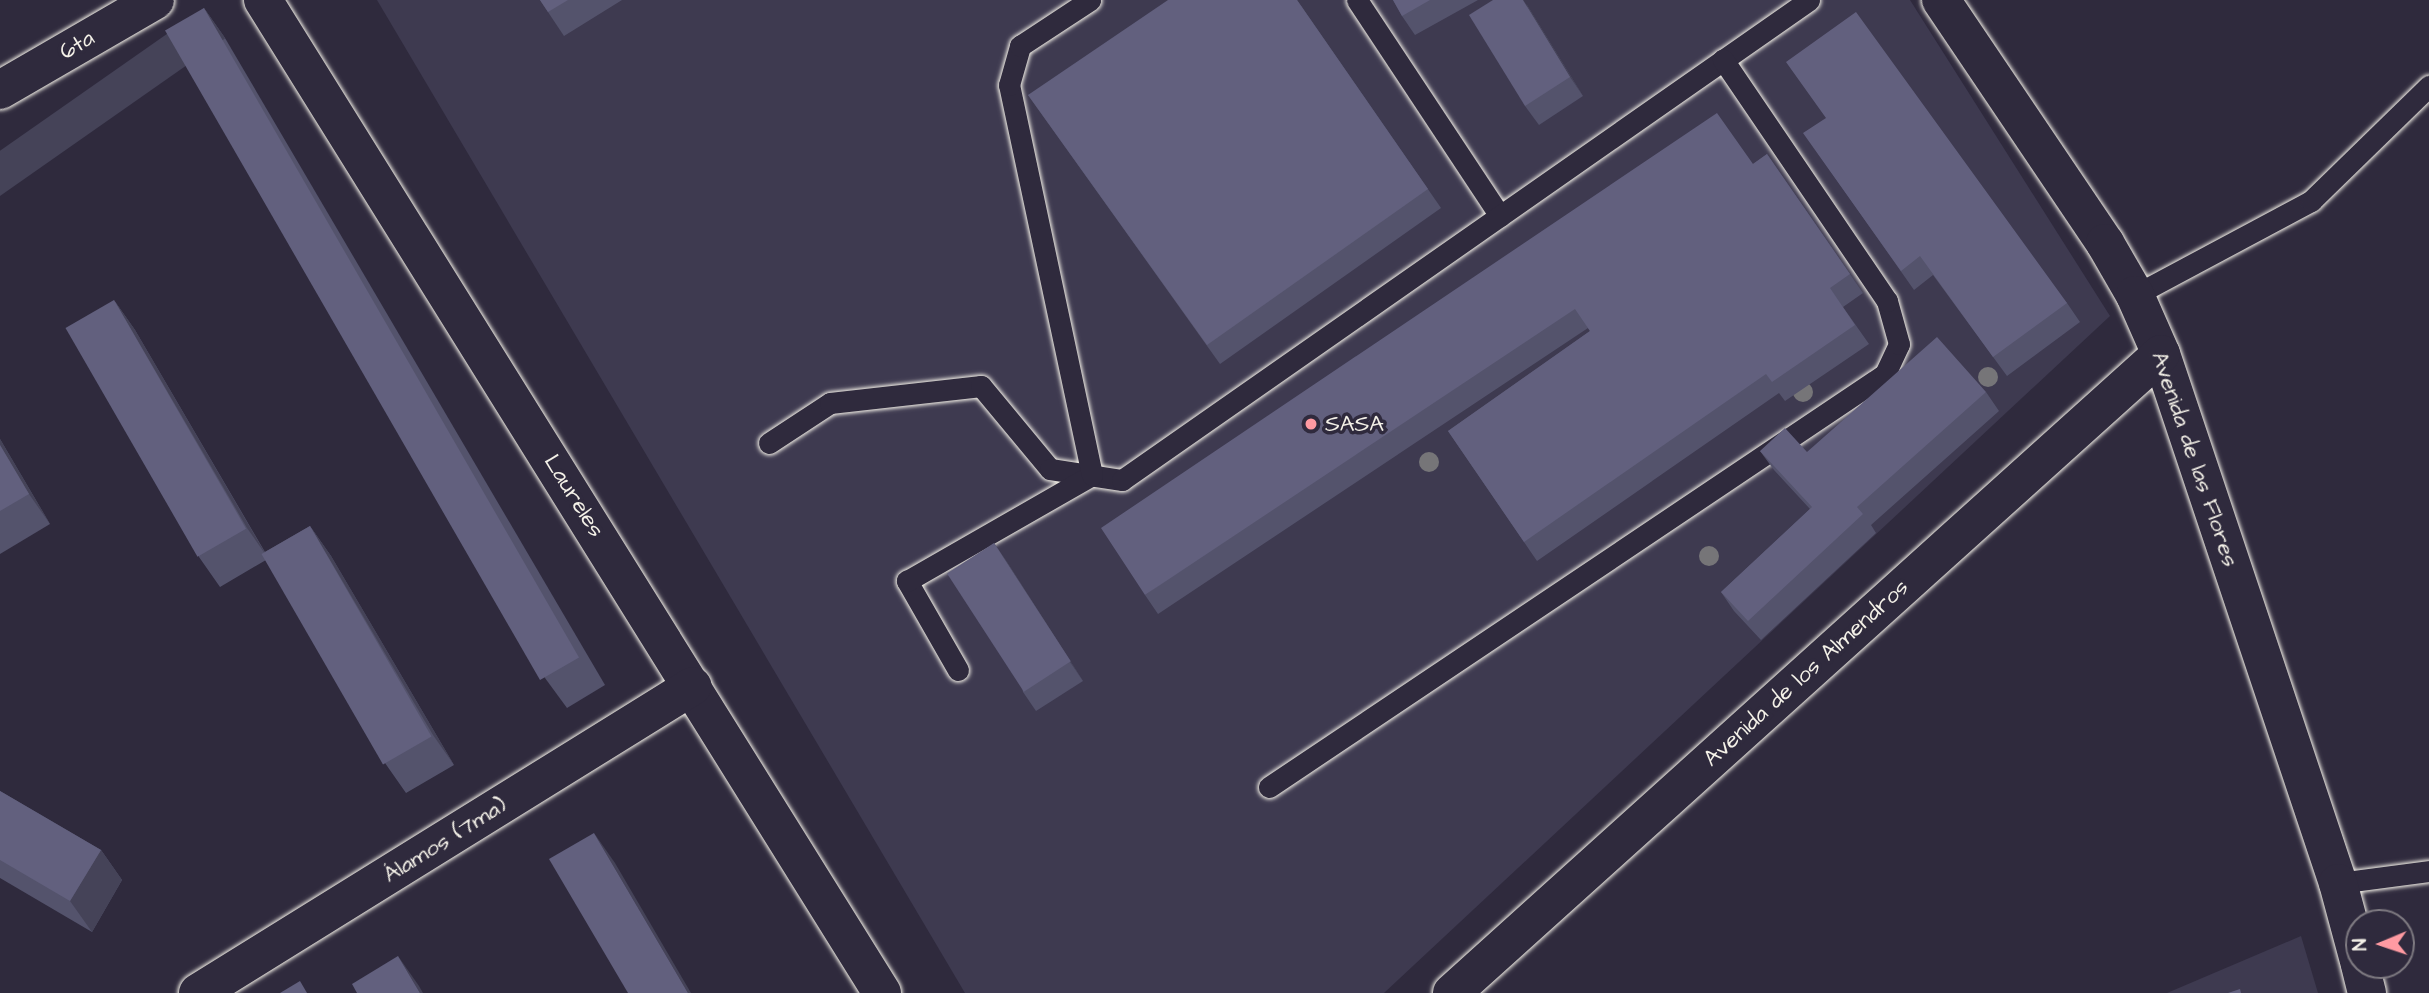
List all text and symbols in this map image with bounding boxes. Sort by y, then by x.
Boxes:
street label: 6ta [55,24,99,66]
street label: Avenida de las Flores [2145,348,2245,570]
place label: SASA [1325,410,1384,438]
marker: SASA [1303,416,1319,432]
street label: Laureles [538,450,610,542]
street label: Avenida de los Almendros [1698,574,1914,772]
street label: Álamos (7ma) [378,791,512,889]
north arrow [2345,909,2415,979]
text: N [2347,938,2374,951]

